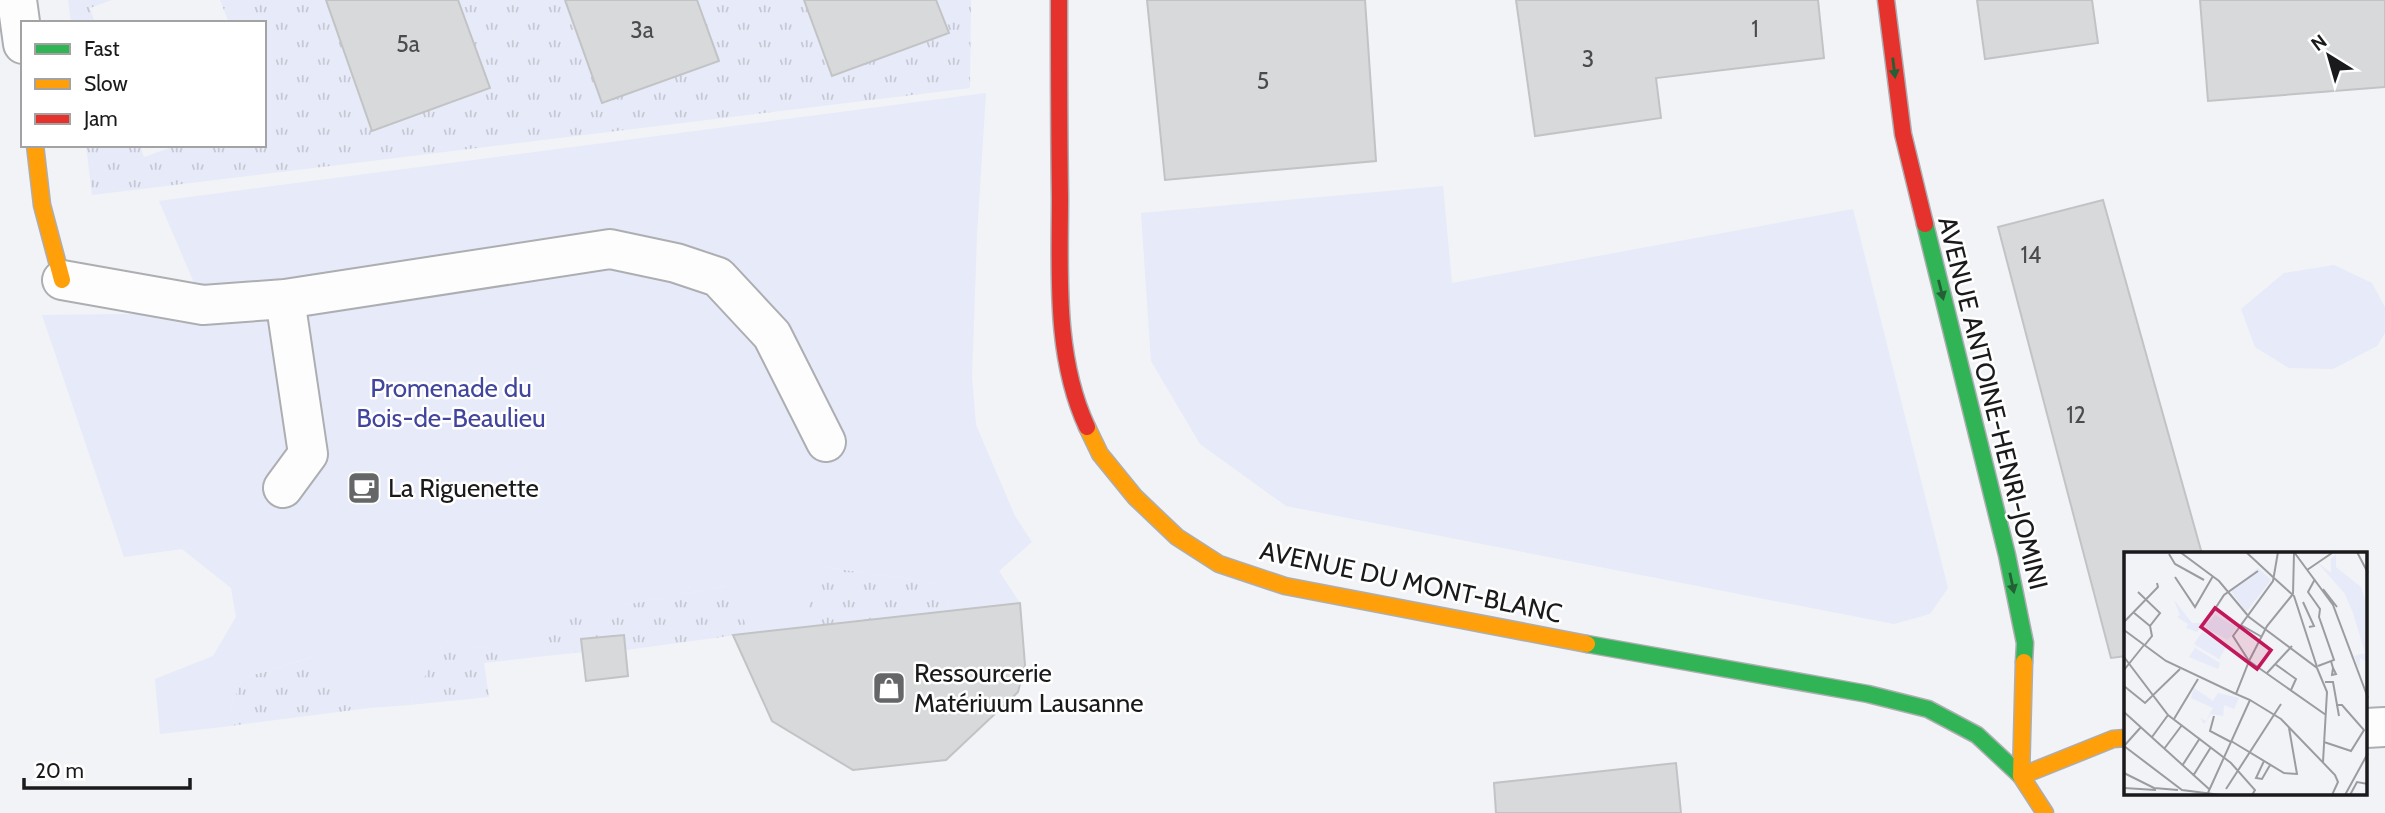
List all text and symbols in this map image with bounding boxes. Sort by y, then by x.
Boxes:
house number: 1 [1751,15,1759,43]
house number: 3a [630,16,654,44]
legend [21,21,266,147]
north arrow [2294,21,2364,91]
house number: 5a [396,30,420,58]
text: N [2307,30,2331,56]
text: Fast [84,36,120,61]
house number: 3 [1582,45,1594,73]
one-way arrow [1889,57,1900,79]
house number: 5 [1257,67,1269,95]
text: Slow [84,71,128,96]
text: Jam [83,106,118,131]
street label: AVENUE ANTOINE-HENRI-JOMINI [1931,213,2055,593]
house number: 14 [2021,241,2041,269]
one-way arrow [1936,279,1947,301]
park label: Promenade du Bois-de-Beaulieu [356,372,546,434]
house number: 12 [2066,401,2086,429]
cafe icon: La Riguenette [345,469,383,507]
place label: La Riguenette [388,472,539,504]
street label: AVENUE DU MONT-BLANC [1257,534,1565,630]
inset map [2124,552,2368,796]
one-way arrow [2007,572,2018,594]
place label: Ressourcerie Matériuum Lausanne [914,657,1144,719]
shop icon: Ressourcerie Matériuum Lausanne [870,669,908,707]
scale bar [24,746,191,790]
text: 20 m [35,758,84,783]

